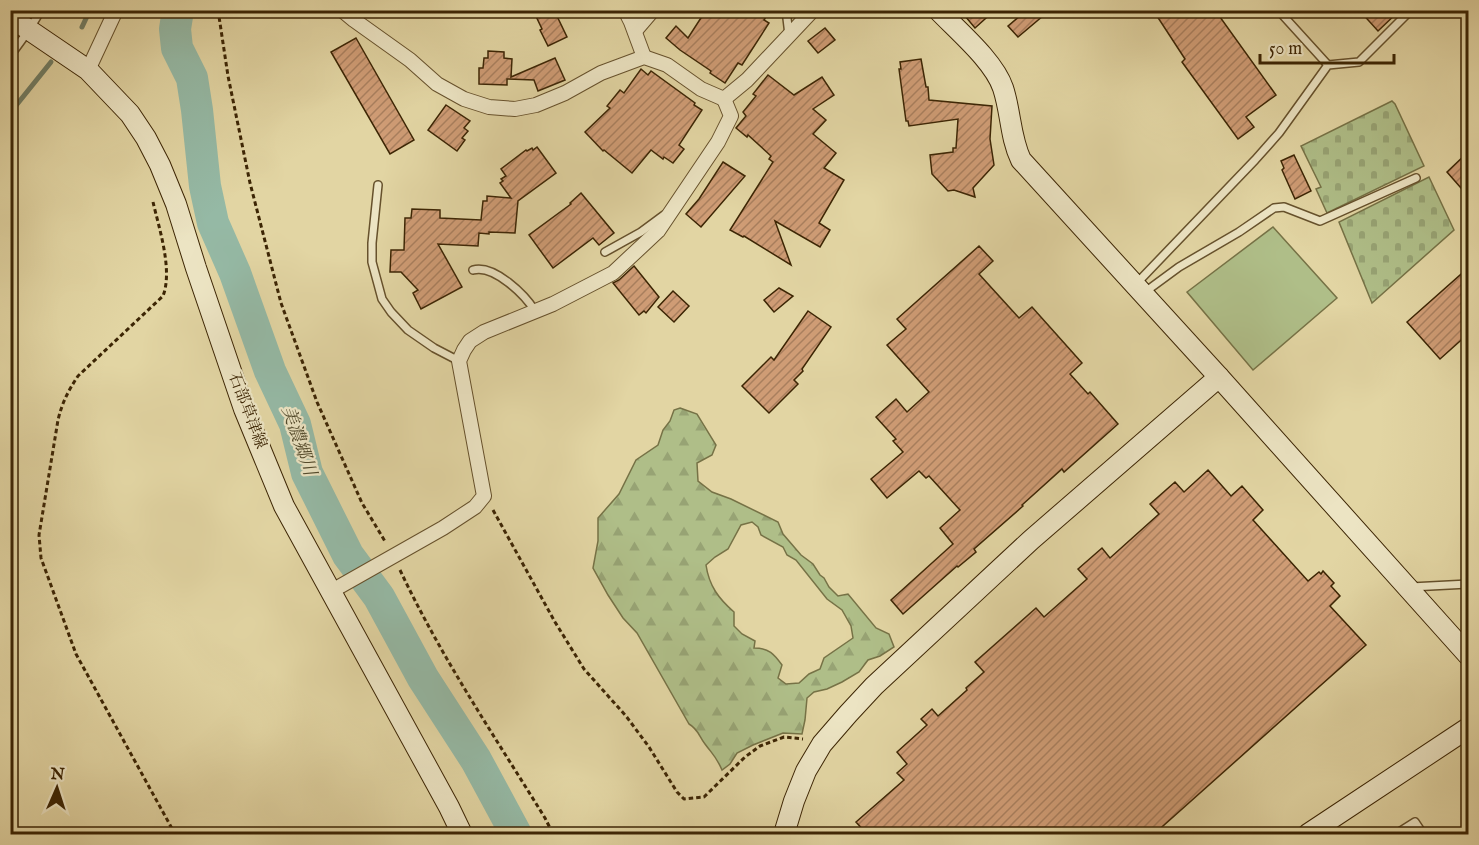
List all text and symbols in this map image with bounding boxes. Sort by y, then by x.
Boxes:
scale bar [1260,27,1394,65]
text: 50 m [1269,38,1302,61]
street label: 石部草津線 [223,370,271,452]
water label: 美濃郷川 [275,403,321,481]
north arrow [27,758,87,818]
text: N [49,765,65,785]

